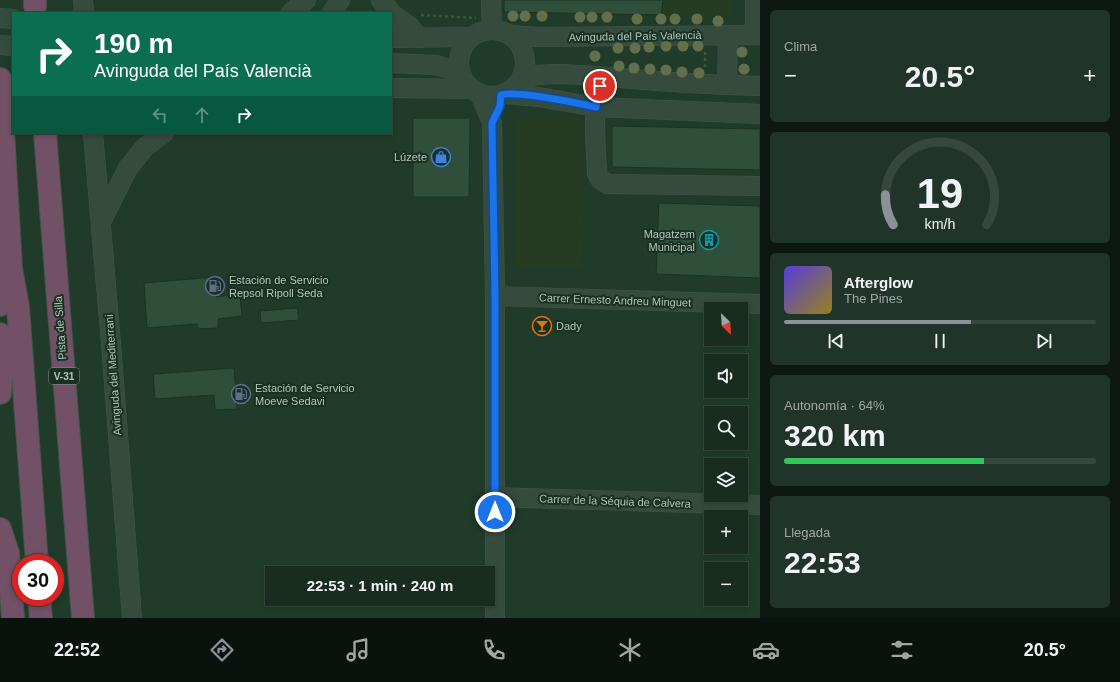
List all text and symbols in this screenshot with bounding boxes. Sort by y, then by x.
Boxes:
icon: right [28,28,80,80]
text: 190 m [94,28,173,59]
street label: Avinguda del País Valencià [568,29,702,43]
text: Clima [784,39,817,54]
text: 20.5° [905,60,975,93]
text: Avinguda del País Valencià [94,61,312,81]
text: − [784,63,797,88]
text: + [1083,63,1096,88]
pin [583,69,617,103]
icon: arrive [589,75,611,97]
icon: left [149,104,171,126]
icon: ahead [191,104,213,126]
icon: right [233,104,255,126]
shop icon: Lúzete [430,146,452,168]
place label: Lúzete [394,151,427,163]
text: 19 [917,170,963,217]
text: km/h [925,216,956,232]
place label: Magatzem Municipal [644,228,695,253]
building icon: Magatzem Municipal [698,229,720,251]
place label: Estación de Servicio Repsol Ripoll Seda [229,274,329,299]
text: Afterglow [844,274,913,291]
fuel station icon: Estación de Servicio Repsol Ripoll Seda [204,275,226,297]
street label: Carrer Ernesto Andreu Minguet [539,291,691,309]
text: The Pines [844,291,903,306]
street label: Pista de Silla [52,295,68,360]
north arrow [704,302,748,346]
map controls [704,302,748,606]
street label: Avinguda del Mediterrani [103,314,123,436]
bar icon: Dady [531,315,553,337]
place label: Dady [556,320,582,332]
icon: previous [825,330,847,352]
icon: pause [929,330,951,352]
icon: next [1033,330,1055,352]
button: sound [704,354,748,398]
road number: V-31 [49,368,79,384]
place label: Estación de Servicio Moeve Sedavi [255,382,355,407]
fuel station icon: Estación de Servicio Moeve Sedavi [230,383,252,405]
text: Autonomía · 64% [784,398,884,413]
button: search [704,406,748,450]
text: 320 km [784,419,886,452]
button: layers [704,458,748,502]
position arrow [474,491,516,533]
street label: Carrer de la Séquia de Calvera [539,492,692,510]
button: + [704,510,748,554]
text: Llegada [784,525,830,540]
text: 22:53 [784,546,861,579]
speed limit sign: 30 [12,554,64,606]
button: − [704,562,748,606]
text: 22:53 · 1 min · 240 m [307,577,453,594]
icon: directions [208,636,236,664]
icon: music [344,636,372,664]
icon: phone [480,636,508,664]
icon: climate [616,636,644,664]
icon: car [752,636,780,664]
icon: filters [888,636,916,664]
text: 22:52 [54,640,100,660]
text: 20.5° [1024,640,1066,660]

